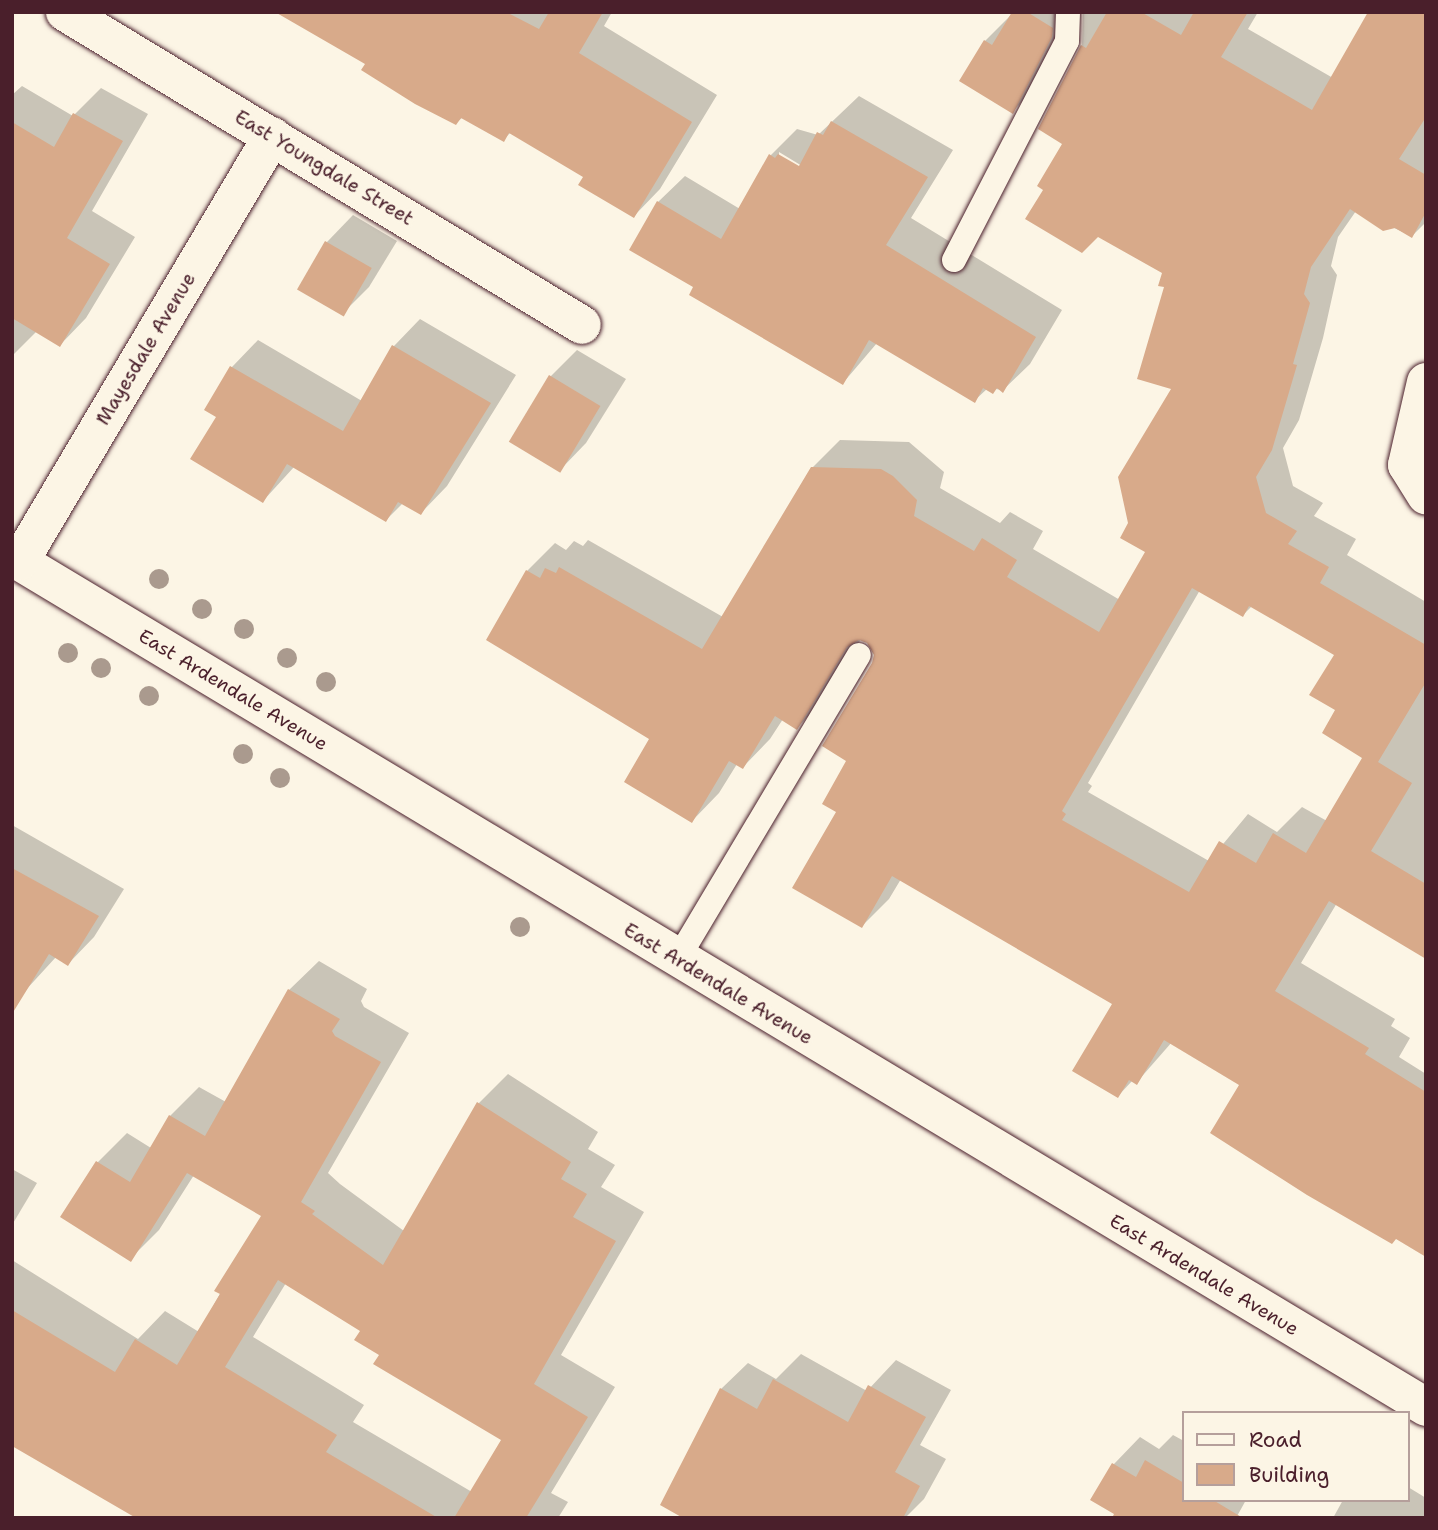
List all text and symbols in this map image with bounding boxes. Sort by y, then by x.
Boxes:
street label: East Youngdale Street [230,106,418,230]
street label: Mayesdale Avenue [92,269,200,429]
street label: East Ardendale Avenue [134,624,332,756]
street label: East Ardendale Avenue [619,918,817,1050]
street label: East Ardendale Avenue [1105,1209,1303,1341]
legend [1182,1411,1410,1502]
text: Road [1249,1426,1302,1454]
text: Building [1249,1461,1329,1489]

